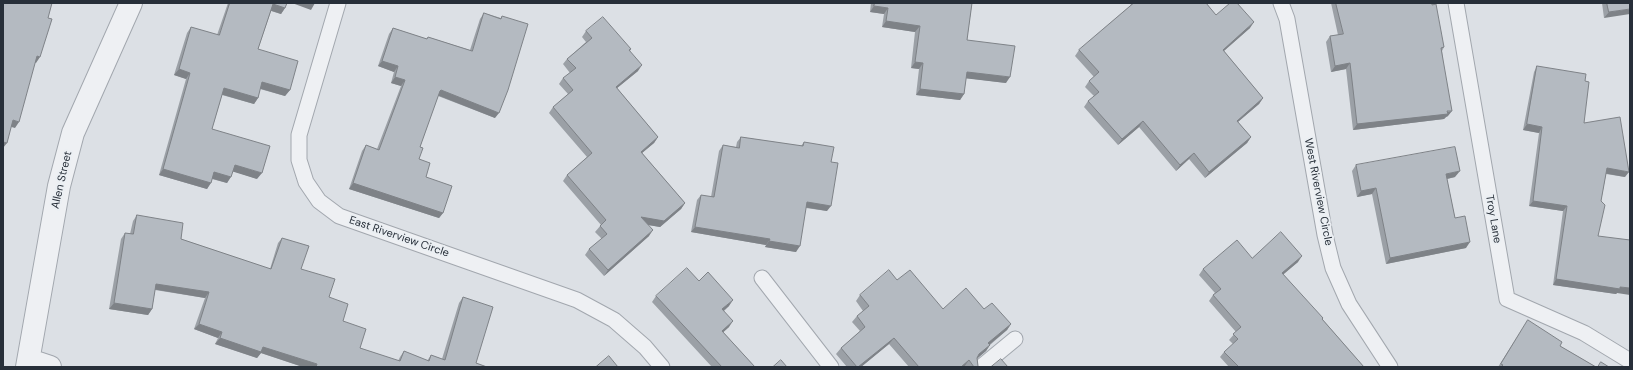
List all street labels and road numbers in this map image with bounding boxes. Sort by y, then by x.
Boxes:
street label: West Riverview Circle [1301,137,1335,247]
street label: Allen Street [49,150,75,210]
street label: Troy Lane [1482,194,1504,244]
street label: East Riverview Circle [347,214,451,260]

